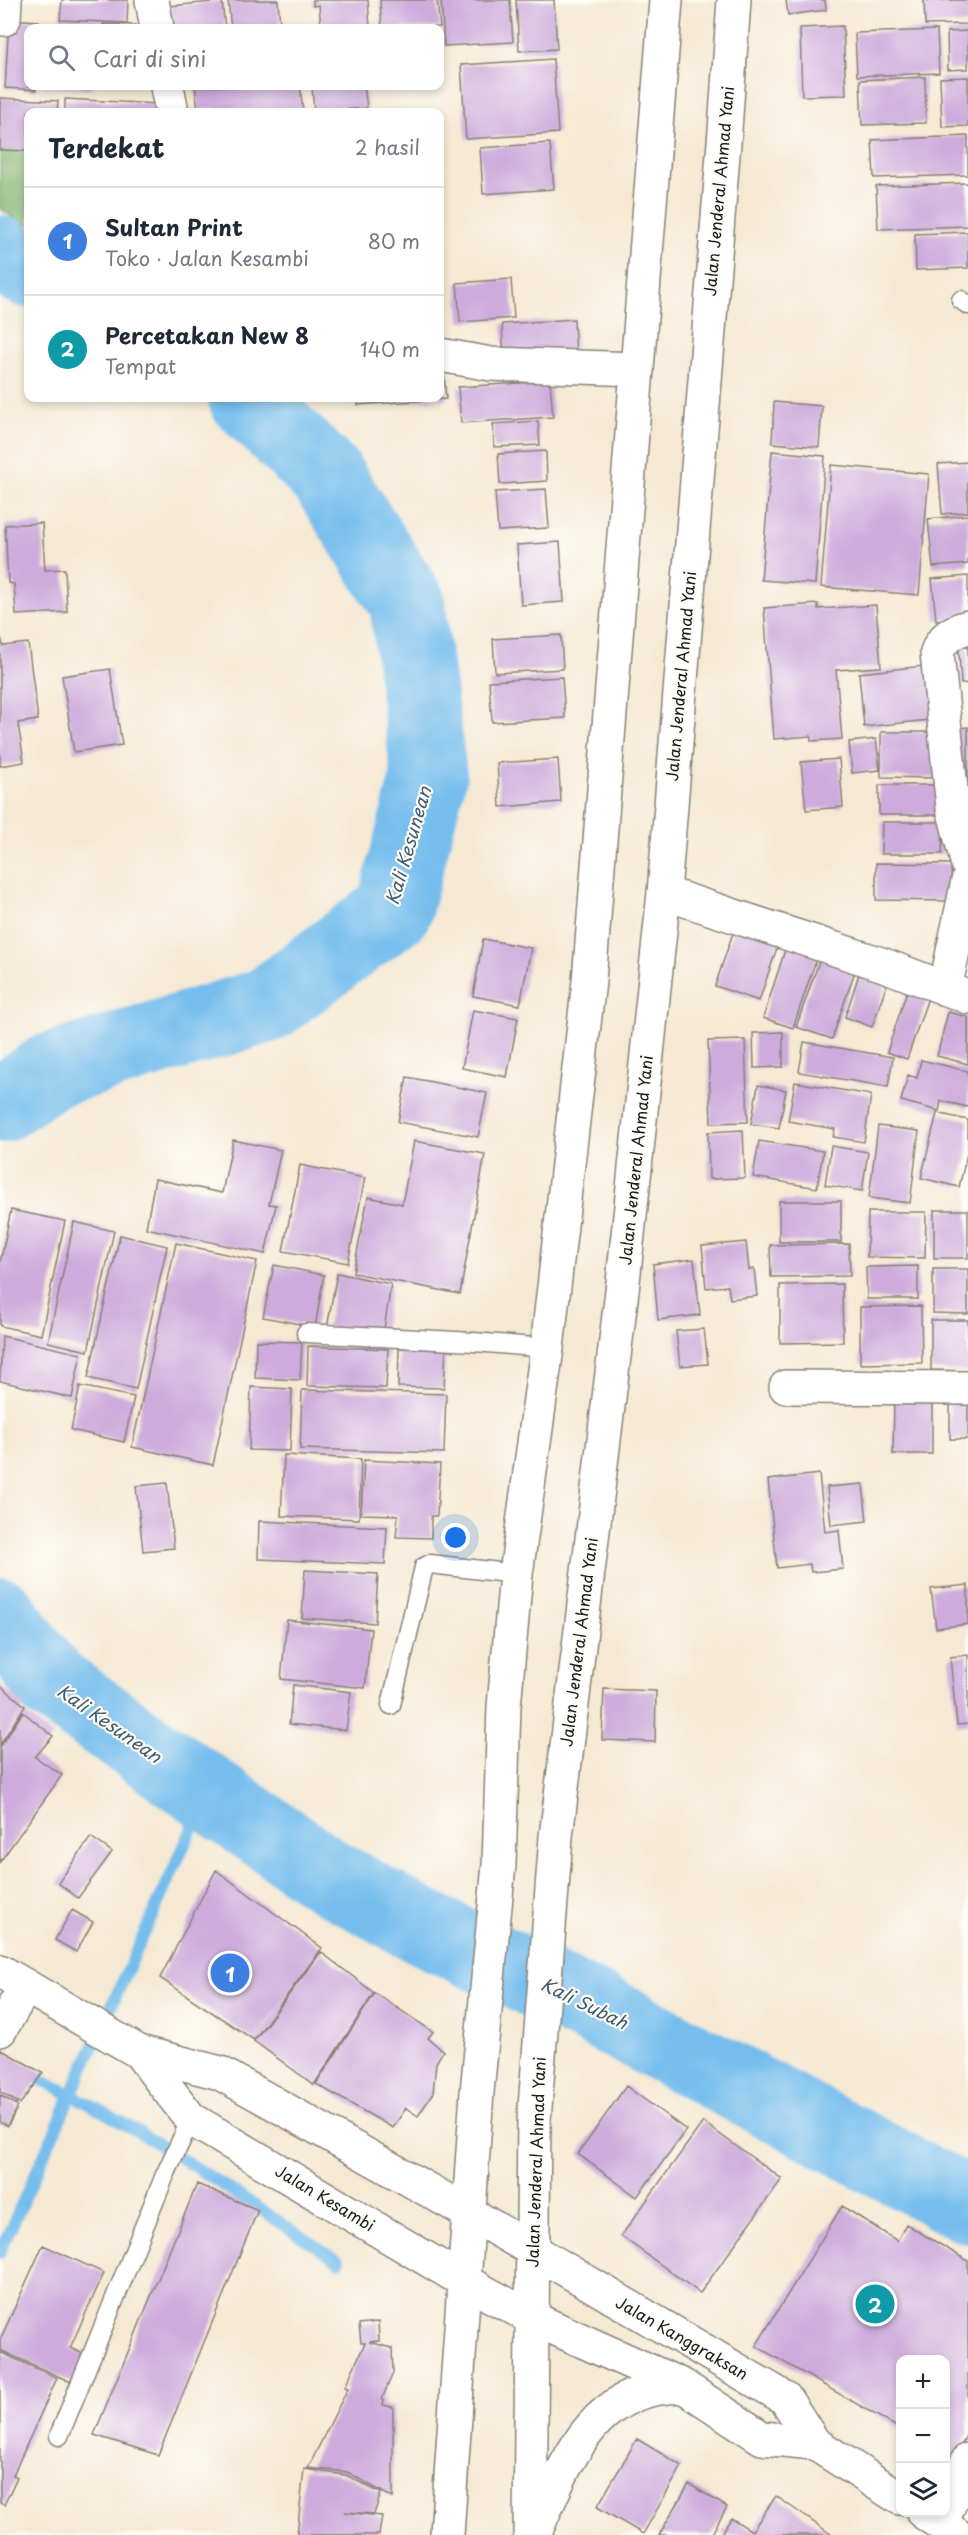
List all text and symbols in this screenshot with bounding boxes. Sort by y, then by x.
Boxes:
search box [24,24,444,90]
icon: search [45,41,78,74]
text: Cari di sini [93,41,206,74]
street label: Jalan Jenderal Ahmad Yani [697,85,739,297]
text: Terdekat [48,128,165,167]
text: 2 hasil [355,132,420,162]
text: Sultan Print [105,210,243,243]
text: 1 [63,226,72,256]
text: 80 m [368,226,420,256]
text: Toko · Jalan Kesambi [105,243,309,273]
text: Percetakan New 8 [105,318,309,351]
text: 2 [60,334,75,364]
text: 140 m [360,334,420,364]
text: Tempat [105,351,176,381]
street label: Jalan Jenderal Ahmad Yani [659,570,701,782]
water label: Kali Kesunean [378,783,438,908]
street label: Jalan Jenderal Ahmad Yani [612,1054,658,1266]
your location [441,1523,470,1552]
street label: Jalan Jenderal Ahmad Yani [553,1536,603,1748]
water label: Kali Kesunean [52,1677,168,1769]
pin: 1 [210,1950,250,1996]
water label: Kali Subah [537,1970,633,2035]
street label: Jalan Jenderal Ahmad Yani [519,2056,551,2268]
street label: Jalan Kesambi [271,2158,380,2236]
pin: 2 [856,2282,894,2326]
street label: Jalan Kanggraksan [612,2289,753,2385]
map controls [896,2355,950,2517]
button: + [896,2355,950,2409]
button: − [896,2409,950,2463]
button: layers [896,2463,950,2517]

